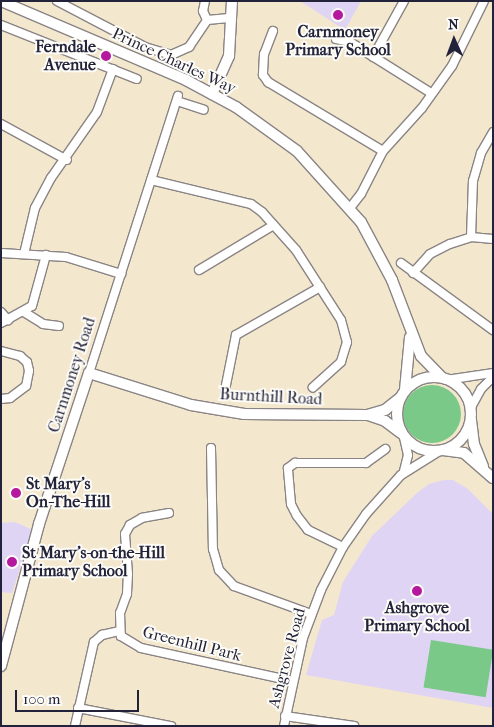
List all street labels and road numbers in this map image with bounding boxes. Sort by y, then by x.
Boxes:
street label: Prince Charles Way [109,24,239,98]
street label: Carnmoney Road [44,315,100,435]
street label: Burnthill Road [219,385,323,409]
street label: Ashgrove Road [264,606,310,710]
street label: Greenhill Park [141,622,243,666]

